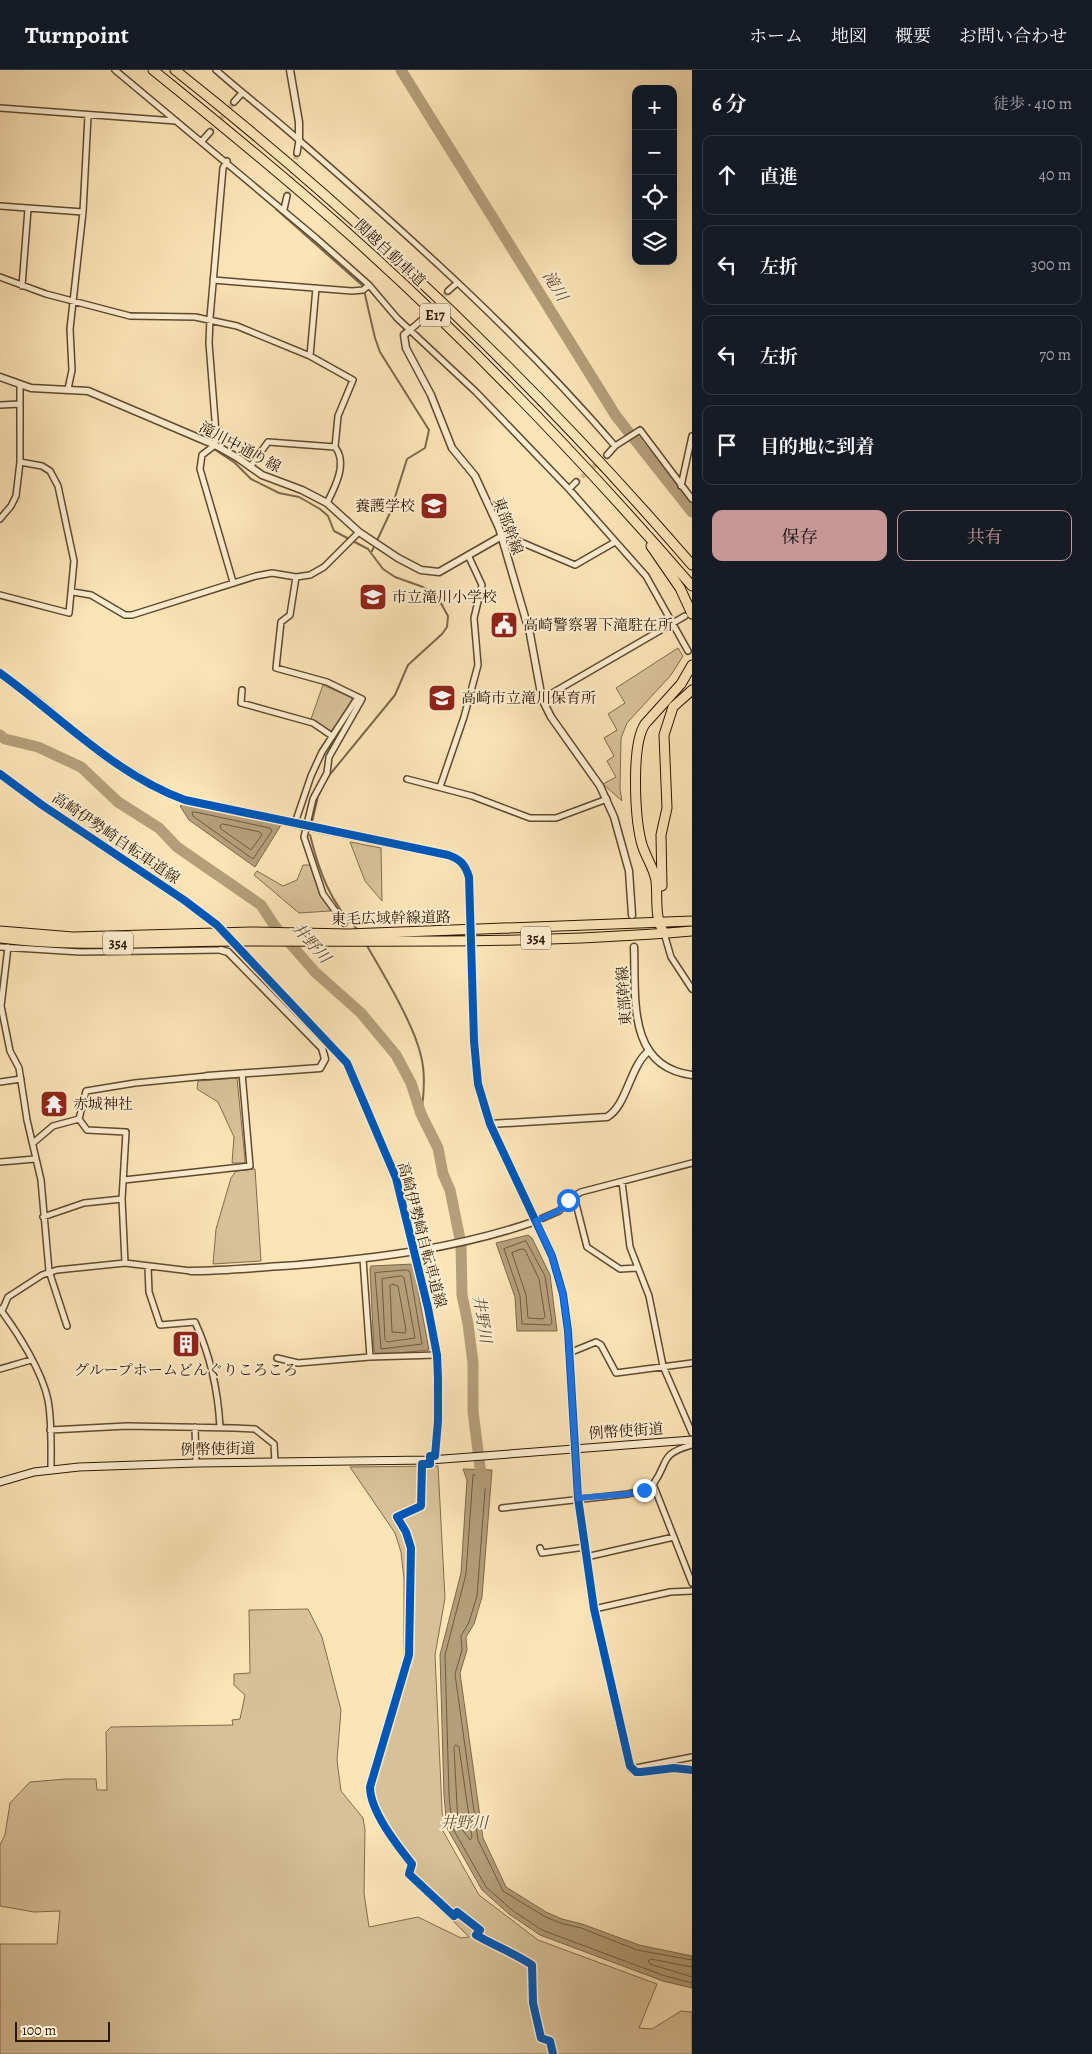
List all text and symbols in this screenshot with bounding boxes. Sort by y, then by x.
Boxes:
text: Turnpoint [25,19,129,51]
text: ホーム [749,24,803,48]
text: 地図 [831,24,867,48]
text: 概要 [895,24,931,48]
text: お問い合わせ [959,24,1067,48]
map controls [632,85,677,265]
button: + [632,85,677,130]
text: 6 分 [712,90,746,118]
text: 徒歩 · 410 m [993,93,1072,115]
button: − [632,130,677,175]
icon: ahead [713,161,741,189]
text: 直進 [760,164,798,190]
text: 40 m [1039,164,1071,186]
button: locate [632,175,677,220]
street label: 関越自動車道 [350,215,430,291]
button: layers [632,220,677,265]
icon: left [713,251,741,279]
text: 左折 [760,254,798,280]
text: 300 m [1031,254,1071,276]
water label: 滝川 [537,267,574,307]
road number: E17 [420,304,450,326]
icon: left [713,341,741,369]
text: 左折 [760,344,798,370]
text: 70 m [1039,344,1071,366]
street label: 滝川中通り線 [196,417,284,477]
icon: arrive [713,431,741,459]
text: 目的地に到着 [760,434,874,460]
school or university icon: 養護学校 [419,491,449,521]
street label: 東部幹線 [488,494,528,558]
place label: 養護学校 [355,496,415,516]
button: 保存 [712,510,887,561]
button: 共有 [897,510,1072,561]
school or university icon: 市立滝川小学校 [358,582,388,612]
place label: 市立滝川小学校 [392,587,497,607]
public building icon: 高崎警察署下滝駐在所 [489,610,519,640]
place label: 高崎警察署下滝駐在所 [523,615,673,635]
school or university icon: 高崎市立滝川保育所 [427,683,457,713]
place label: 高崎市立滝川保育所 [461,688,596,708]
street label: 高崎伊勢崎自転車道線 [48,788,184,888]
street label: 東毛広域幹線道路 [331,907,451,929]
water label: 井野川 [287,918,337,970]
road number: 354 [521,926,551,950]
road number: 354 [103,931,133,954]
street label: 東部幹線 [612,965,636,1027]
temple icon: 赤城神社 [39,1089,69,1119]
place label: 赤城神社 [73,1094,133,1114]
street label: 高崎伊勢崎自転車道線 [393,1160,451,1310]
route start [557,1189,580,1212]
water label: 井野川 [467,1294,497,1346]
building icon: グループホームどんぐりころころ [171,1329,201,1359]
place label: グループホームどんぐりころころ [74,1360,298,1380]
street label: 例幣使街道 [588,1418,664,1444]
street label: 例幣使街道 [180,1438,256,1460]
route end [633,1479,656,1502]
water label: 井野川 [440,1812,490,1834]
scale bar [15,2019,110,2042]
text: 100 m [22,2021,56,2040]

